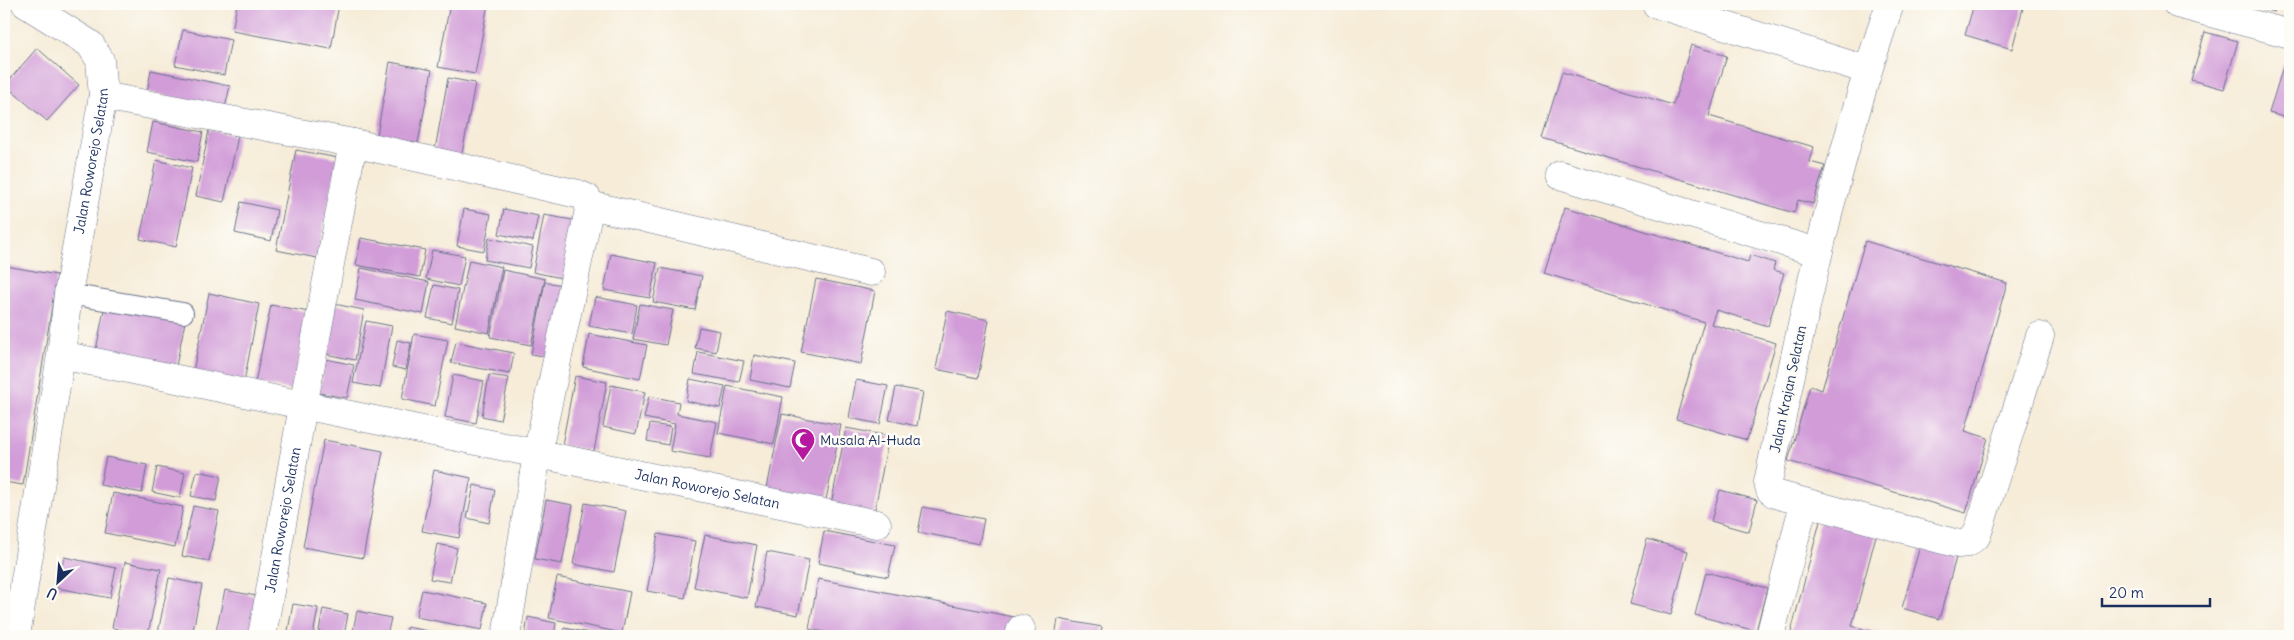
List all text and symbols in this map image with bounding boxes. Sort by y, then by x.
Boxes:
street label: Jalan Roworejo Selatan [70,87,112,235]
street label: Jalan Krajan Selatan [1766,324,1810,454]
mosque icon: Musala Al-Huda [790,427,816,461]
place label: Musala Al-Huda [820,431,921,449]
street label: Jalan Roworejo Selatan [261,446,305,594]
street label: Jalan Roworejo Selatan [633,465,781,513]
north arrow [32,558,82,608]
scale bar [2102,575,2209,607]
text: U [44,583,61,604]
text: 20 m [2109,583,2144,602]

